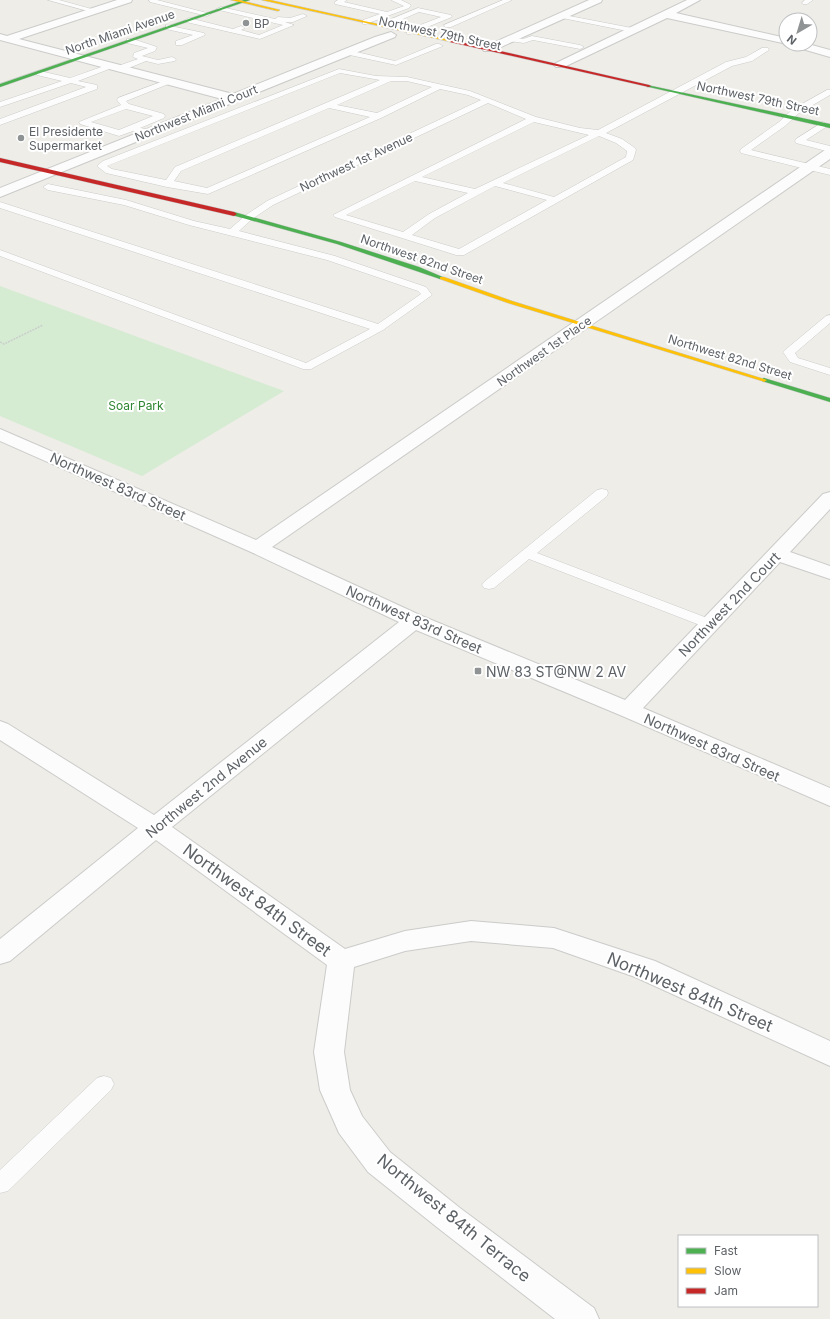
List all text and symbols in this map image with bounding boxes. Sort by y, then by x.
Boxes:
street label: North Miami Avenue [63,6,177,58]
north arrow [778,12,818,52]
street label: Northwest 79th Street [377,13,503,53]
place label: BP [254,16,270,31]
marker: BP [241,18,251,28]
text: N [784,32,799,48]
street label: Northwest 79th Street [695,78,821,118]
street label: Northwest Miami Court [132,81,260,145]
place label: El Presidente Supermarket [29,124,103,153]
street label: Northwest 1st Avenue [297,129,415,195]
marker: El Presidente Supermarket [16,133,26,143]
street label: Northwest 82nd Street [359,231,485,287]
street label: Northwest 1st Place [494,313,594,389]
street label: Northwest 82nd Street [666,331,794,383]
park label: Soar Park [108,398,164,413]
street label: Northwest 83rd Street [47,448,189,524]
street label: Northwest 2nd Court [675,548,784,660]
street label: Northwest 83rd Street [343,581,485,657]
place label: NW 83 ST@NW 2 AV [486,663,627,680]
marker: NW 83 ST@NW 2 AV [473,666,483,676]
street label: Northwest 83rd Street [641,709,783,785]
street label: Northwest 2nd Avenue [142,733,270,841]
street label: Northwest 84th Street [179,840,335,961]
street label: Northwest 84th Street [604,948,776,1036]
street label: Northwest 84th Terrace [373,1150,535,1286]
legend [678,1235,818,1307]
text: Fast [714,1243,738,1258]
text: Slow [714,1263,742,1278]
text: Jam [714,1283,738,1298]

